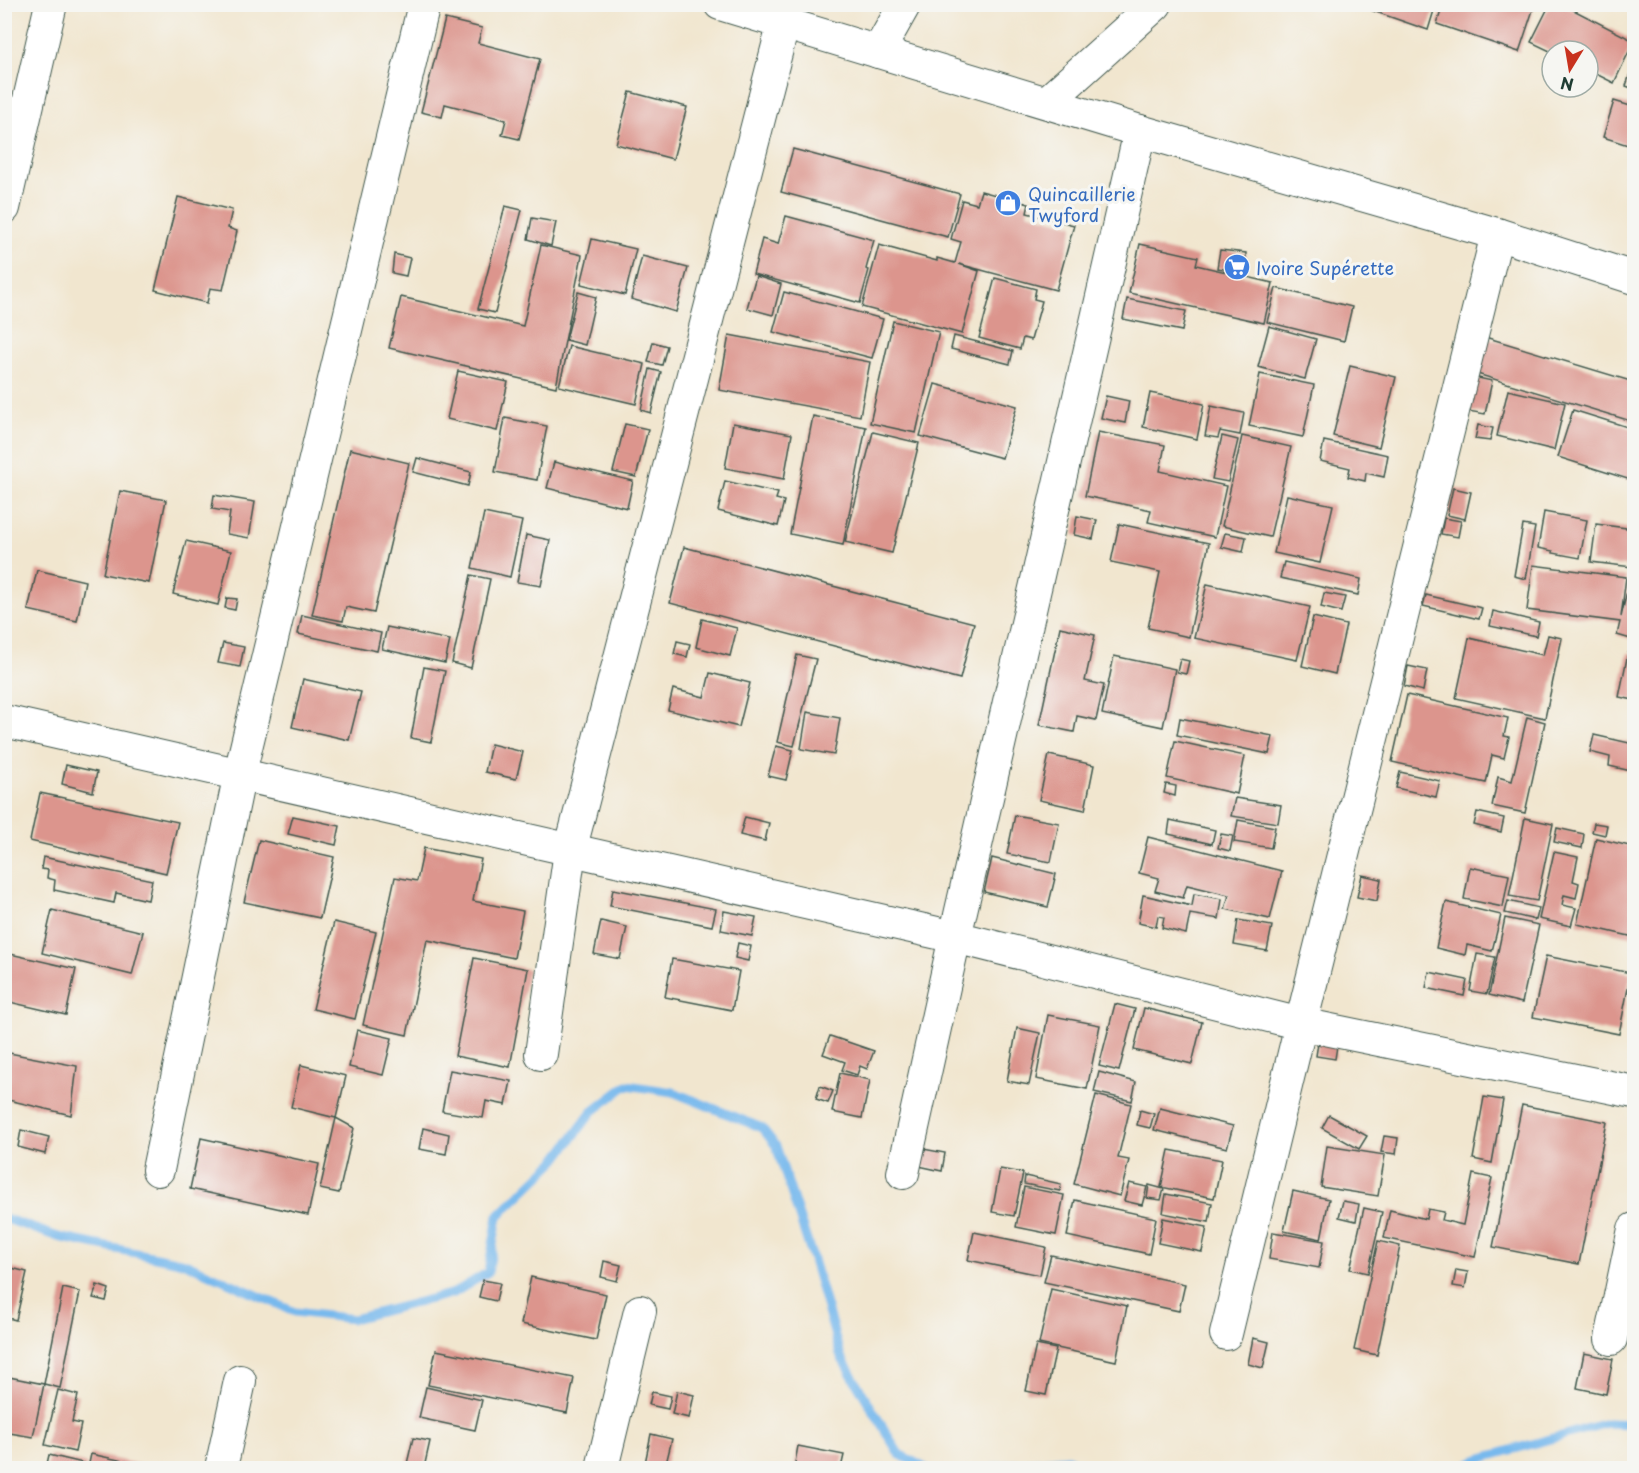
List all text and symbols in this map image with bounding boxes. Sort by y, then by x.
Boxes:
north arrow [1540,39,1600,99]
text: N [1558,72,1575,98]
place label: Quincaillerie Twyford [1028,180,1136,228]
shop icon: Quincaillerie Twyford [993,188,1023,218]
supermarket icon: Ivoire Supérette [1222,252,1252,282]
place label: Ivoire Supérette [1256,254,1394,281]

